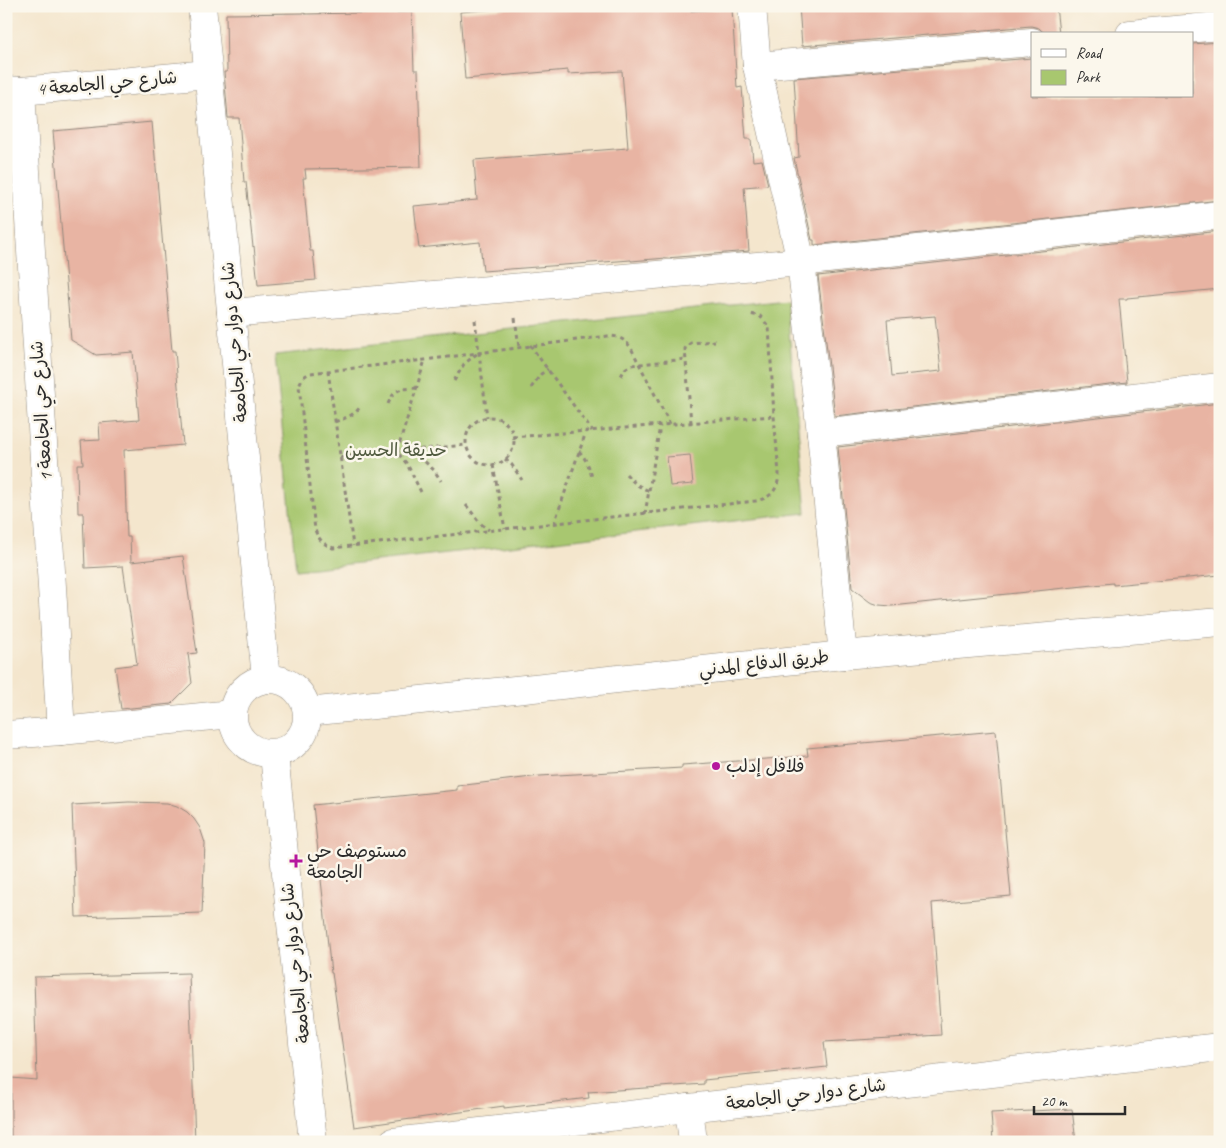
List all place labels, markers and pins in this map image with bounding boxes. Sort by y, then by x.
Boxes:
place label: فلافل إدلب [726,755,804,777]
marker: فلافل إدلب [710,760,722,772]
place label: مستوصف حي الجامعة [307,840,407,883]
marker: مستوصف حي الجامعة [289,854,303,868]

